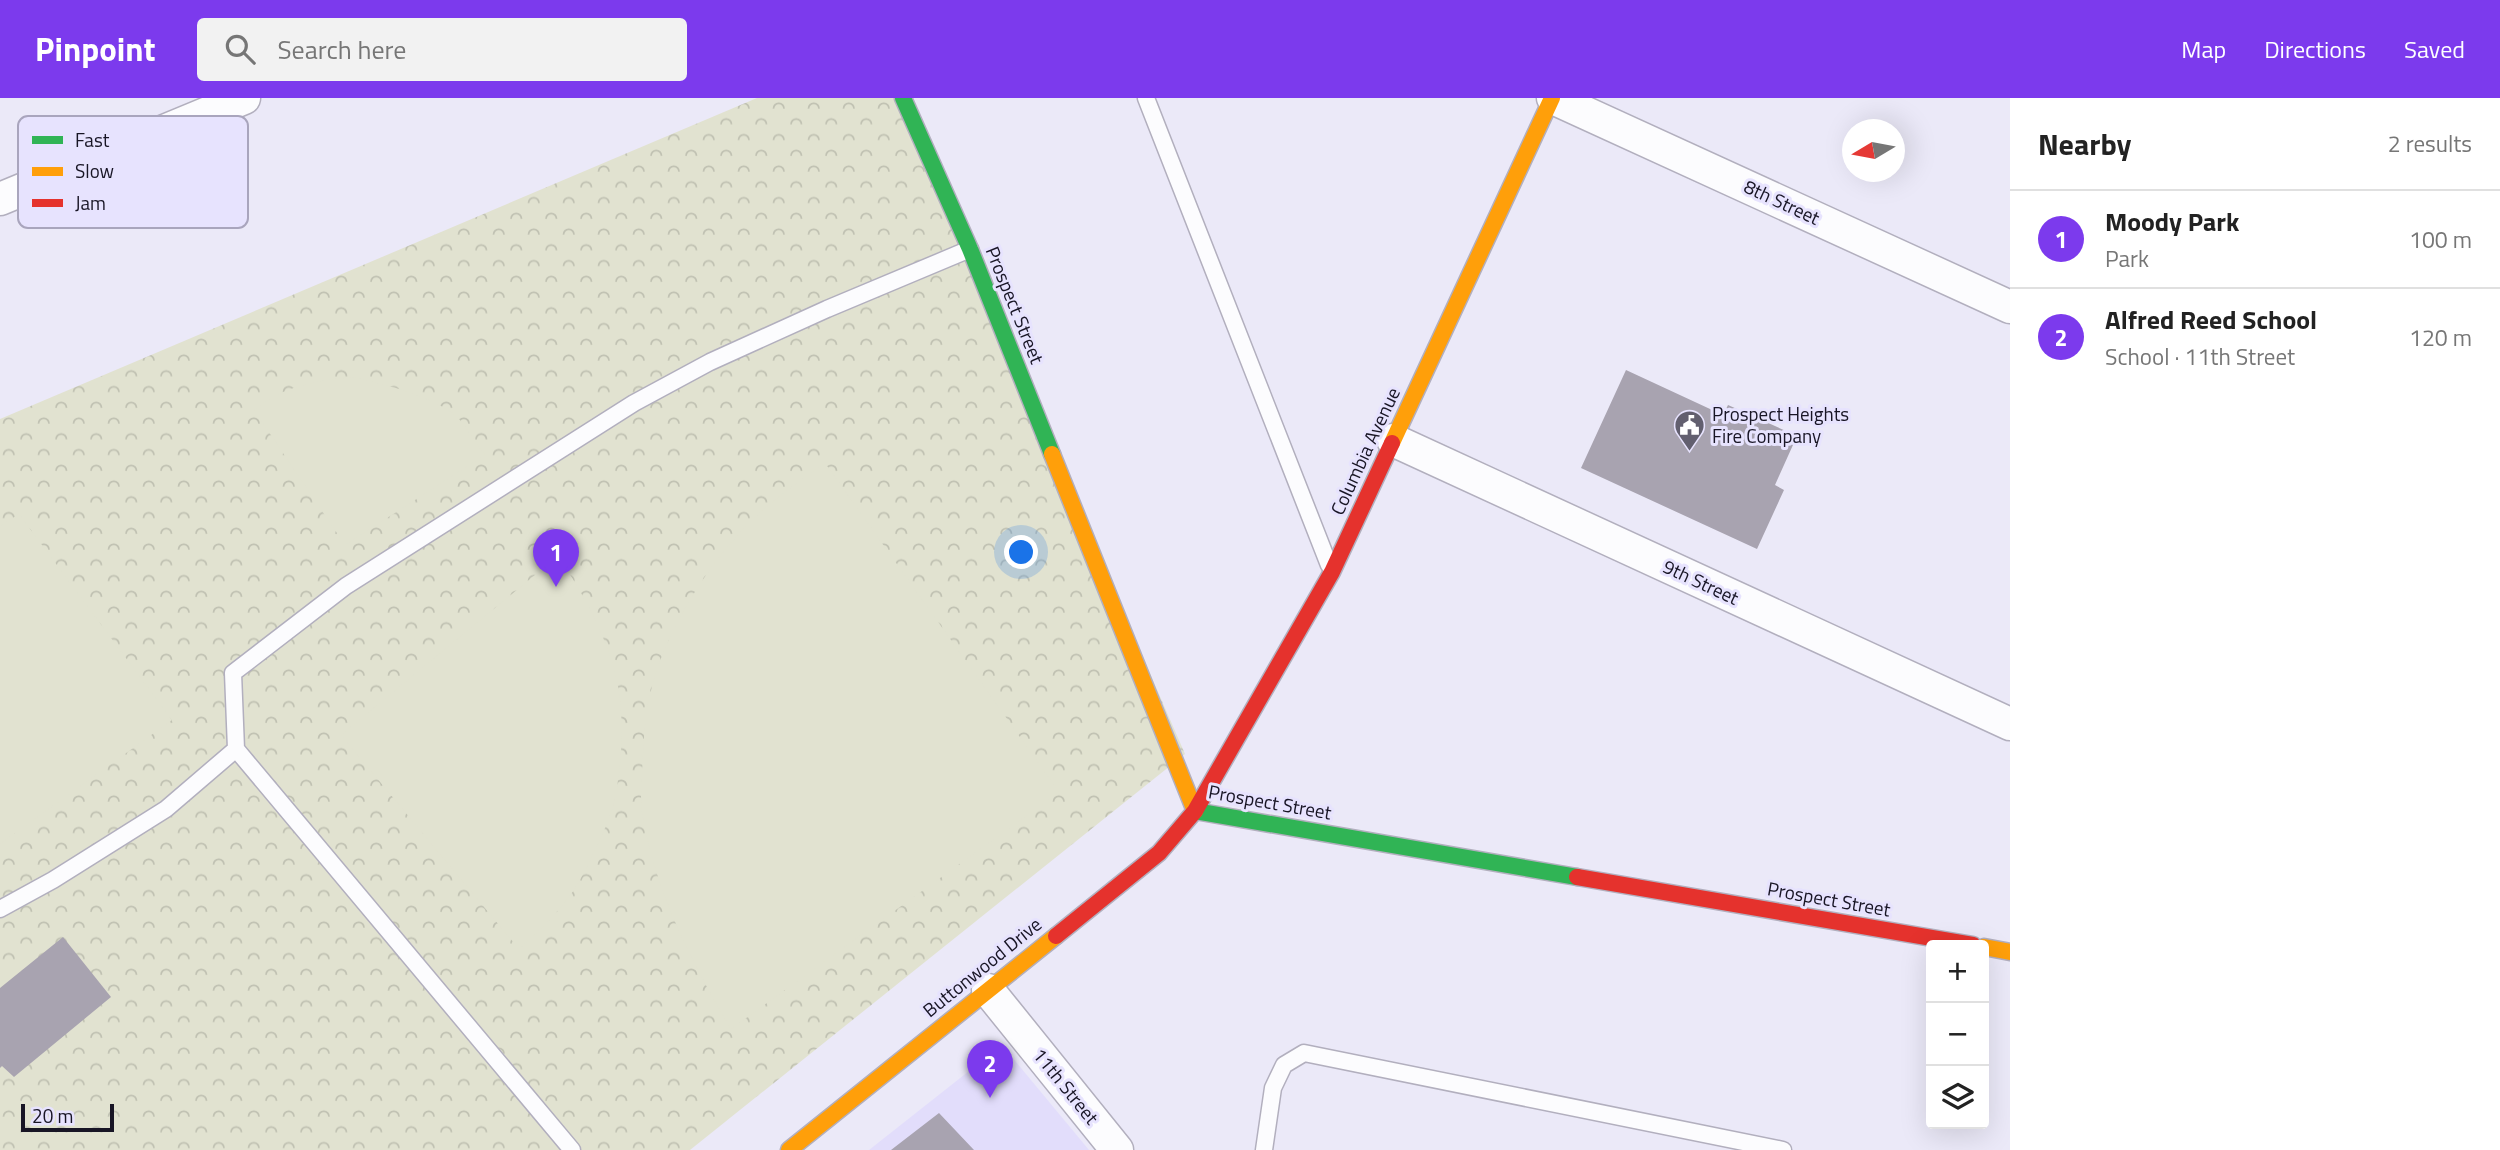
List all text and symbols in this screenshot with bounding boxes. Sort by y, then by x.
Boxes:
search box [197,18,687,81]
text: Pinpoint [35,24,155,74]
icon: search [221,30,259,68]
text: Search here [277,30,406,69]
text: Map [2181,31,2226,67]
text: Directions [2264,31,2366,67]
text: Saved [2404,31,2465,67]
legend [18,116,248,228]
north arrow [1842,119,1905,182]
text: Nearby [2038,121,2131,167]
text: Fast [75,125,110,154]
text: 2 results [2388,126,2472,161]
text: Slow [75,156,114,185]
street label: 8th Street [1740,171,1825,232]
text: Jam [75,188,106,217]
text: Moody Park [2105,202,2239,241]
text: 1 [2055,222,2067,257]
text: 100 m [2409,222,2472,257]
text: Park [2105,241,2149,276]
street label: Prospect Street [979,242,1052,368]
text: Alfred Reed School [2105,300,2317,339]
text: 2 [2055,320,2067,355]
text: 120 m [2409,320,2472,355]
text: School · 11th Street [2105,339,2295,374]
street label: Columbia Avenue [1322,382,1407,519]
place label: Prospect Heights Fire Company [1712,399,1849,450]
public building icon: Prospect Heights Fire Company [1672,408,1706,452]
pin: 1 [533,529,579,587]
your location [1004,535,1038,569]
street label: 9th Street [1659,551,1744,612]
street label: Prospect Street [1206,776,1334,827]
street label: Prospect Street [1765,873,1893,924]
street label: Buttonwood Drive [916,910,1047,1024]
map controls [1926,940,1989,1129]
button: + [1926,940,1989,1003]
button: − [1926,1003,1989,1066]
pin: 2 [967,1040,1013,1098]
street label: 11th Street [1026,1041,1107,1131]
button: layers [1926,1066,1989,1129]
scale bar [21,1101,114,1133]
text: 20 m [32,1101,73,1130]

